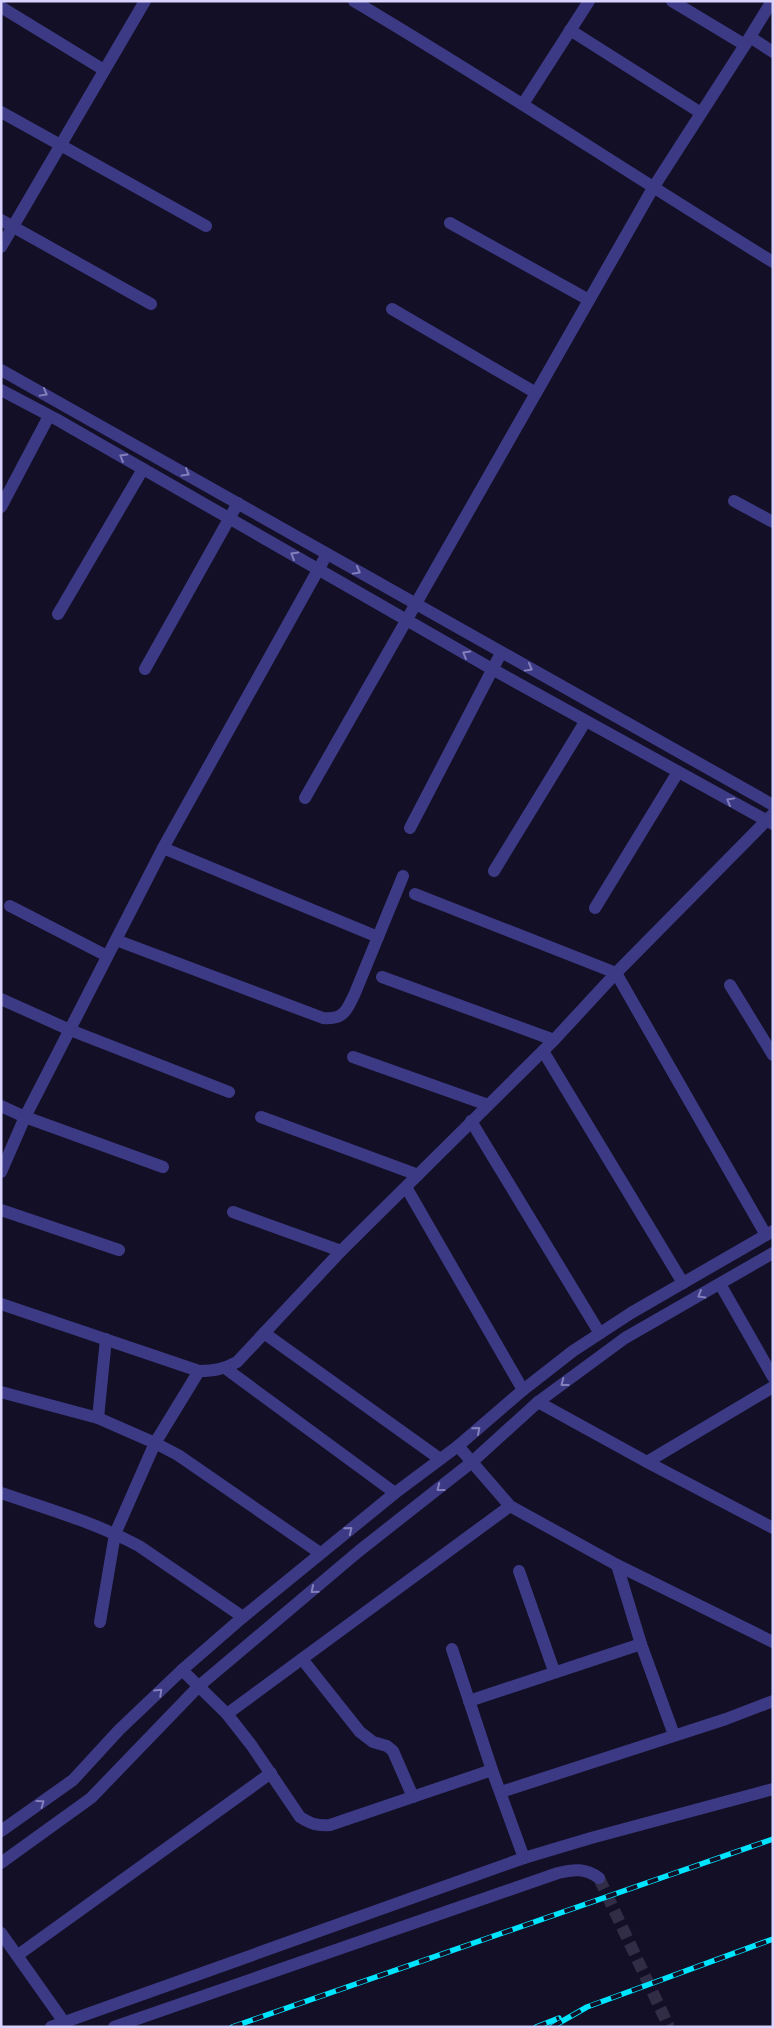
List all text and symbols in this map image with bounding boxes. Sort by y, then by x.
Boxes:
one-way arrow [39,387,48,397]
one-way arrow [119,454,128,464]
one-way arrow [180,467,189,477]
one-way arrow [291,552,300,562]
one-way arrow [352,564,361,574]
one-way arrow [462,650,471,660]
one-way arrow [524,662,533,672]
one-way arrow [726,797,735,807]
one-way arrow [697,1289,706,1299]
one-way arrow [561,1377,570,1385]
one-way arrow [471,1427,480,1435]
one-way arrow [437,1482,446,1490]
one-way arrow [343,1527,352,1535]
one-way arrow [310,1584,319,1593]
one-way arrow [153,1689,162,1698]
one-way arrow [35,1800,45,1809]

